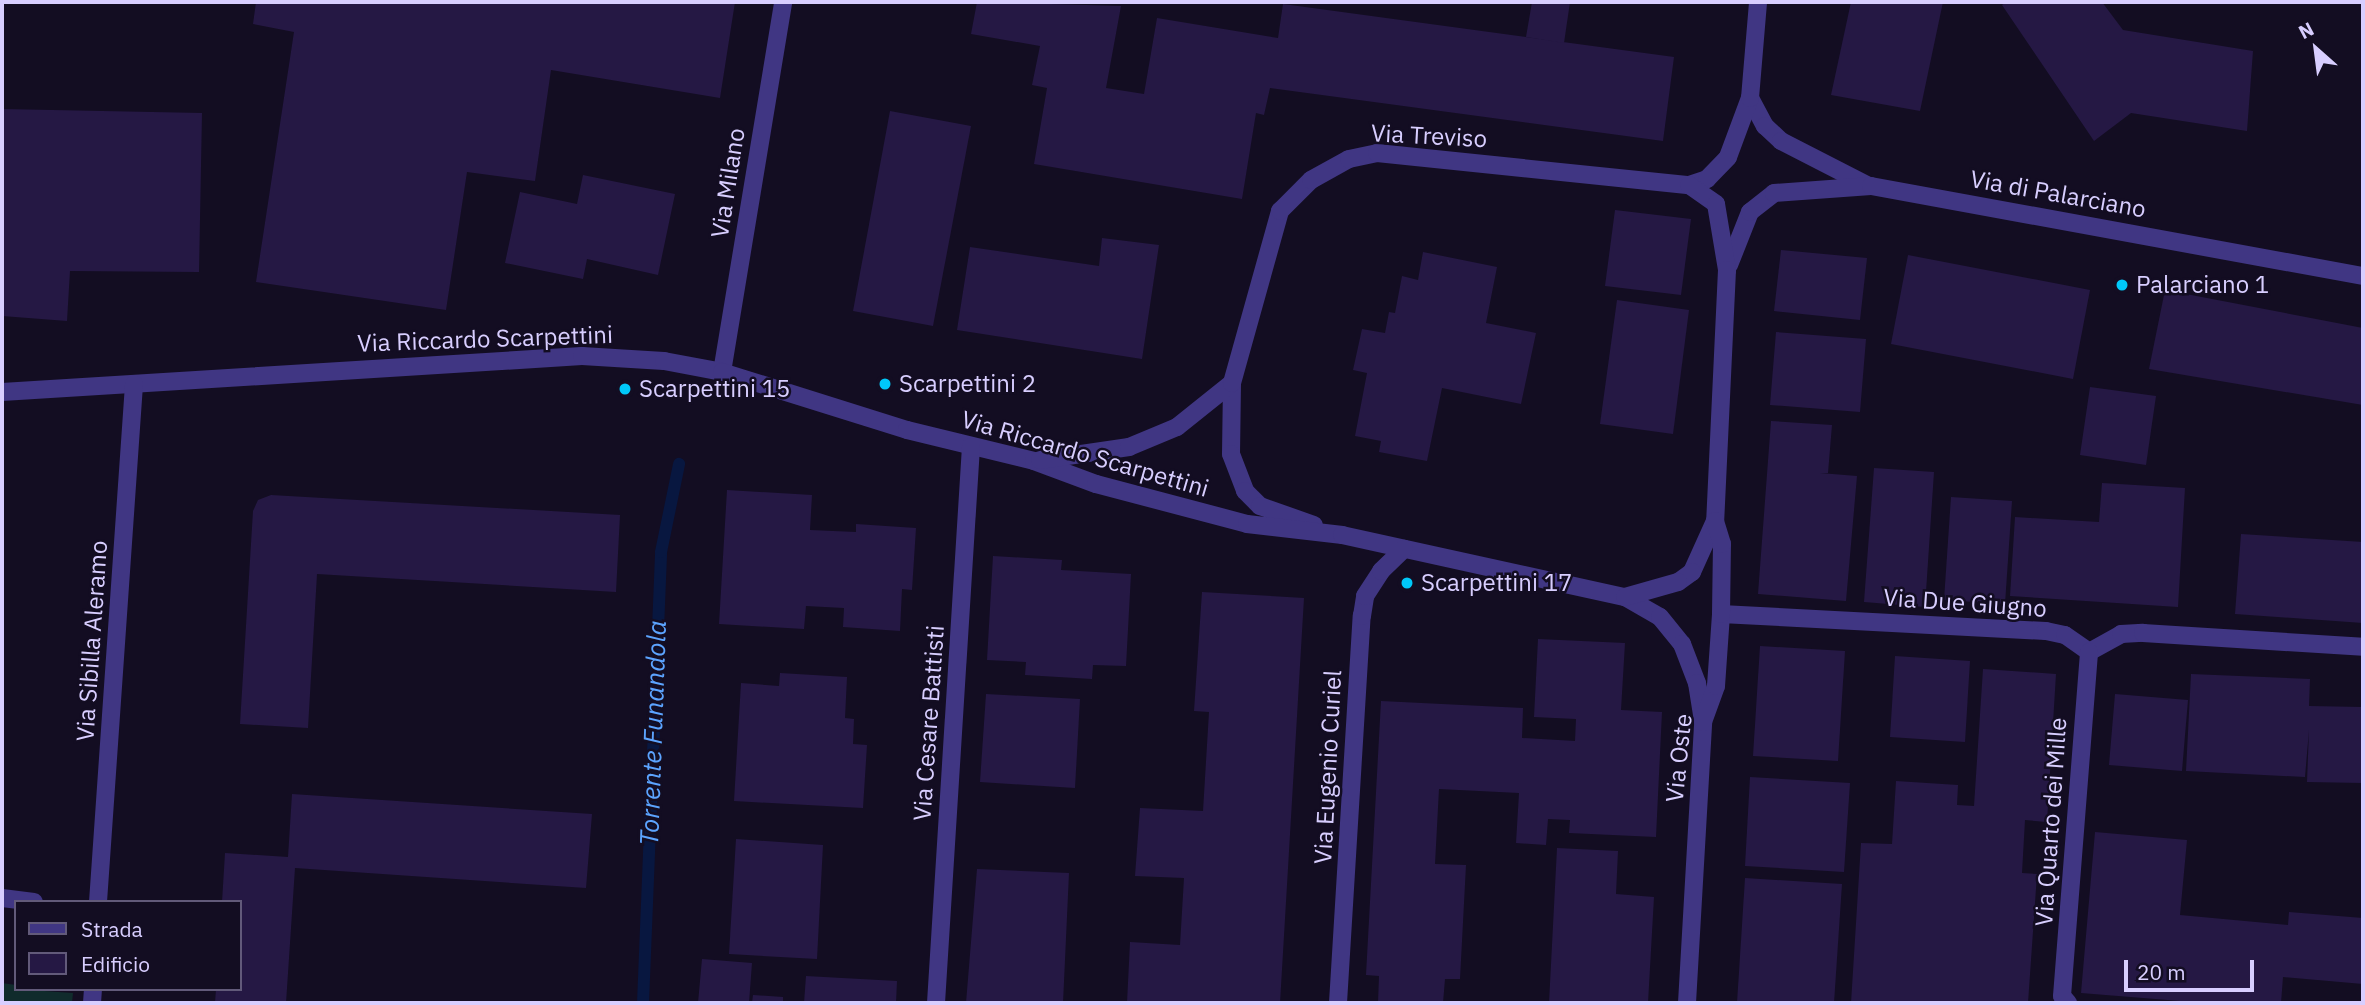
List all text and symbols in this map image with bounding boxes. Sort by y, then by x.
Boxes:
north arrow [2281,14,2351,84]
text: N [2294,17,2318,44]
street label: Via Treviso [1370,119,1488,153]
street label: Via Milano [705,126,751,240]
street label: Via di Palarciano [1968,164,2148,224]
place label: Palarciano 1 [2136,271,2269,299]
marker: Palarciano 1 [2114,277,2130,293]
street label: Via Riccardo Scarpettini [357,320,613,358]
place label: Scarpettini 2 [899,370,1036,398]
place label: Scarpettini 15 [639,375,790,403]
marker: Scarpettini 2 [877,376,893,392]
marker: Scarpettini 15 [617,381,633,397]
street label: Via Riccardo Scarpettini [958,405,1212,503]
street label: Via Sibilla Aleramo [71,540,113,742]
place label: Scarpettini 17 [1421,569,1572,597]
marker: Scarpettini 17 [1399,575,1415,591]
street label: Via Due Giugno [1882,583,2048,623]
water label: Torrente Funandola [633,620,673,846]
street label: Via Cesare Battisti [908,624,950,822]
street label: Via Eugenio Curiel [1309,669,1347,865]
street label: Via Oste [1660,712,1698,804]
street label: Via Quarto dei Mille [2029,717,2073,927]
legend [14,900,242,991]
text: Strada [81,915,143,943]
scale bar [2127,946,2256,990]
text: Edificio [81,950,150,978]
text: 20 m [2137,958,2186,986]

